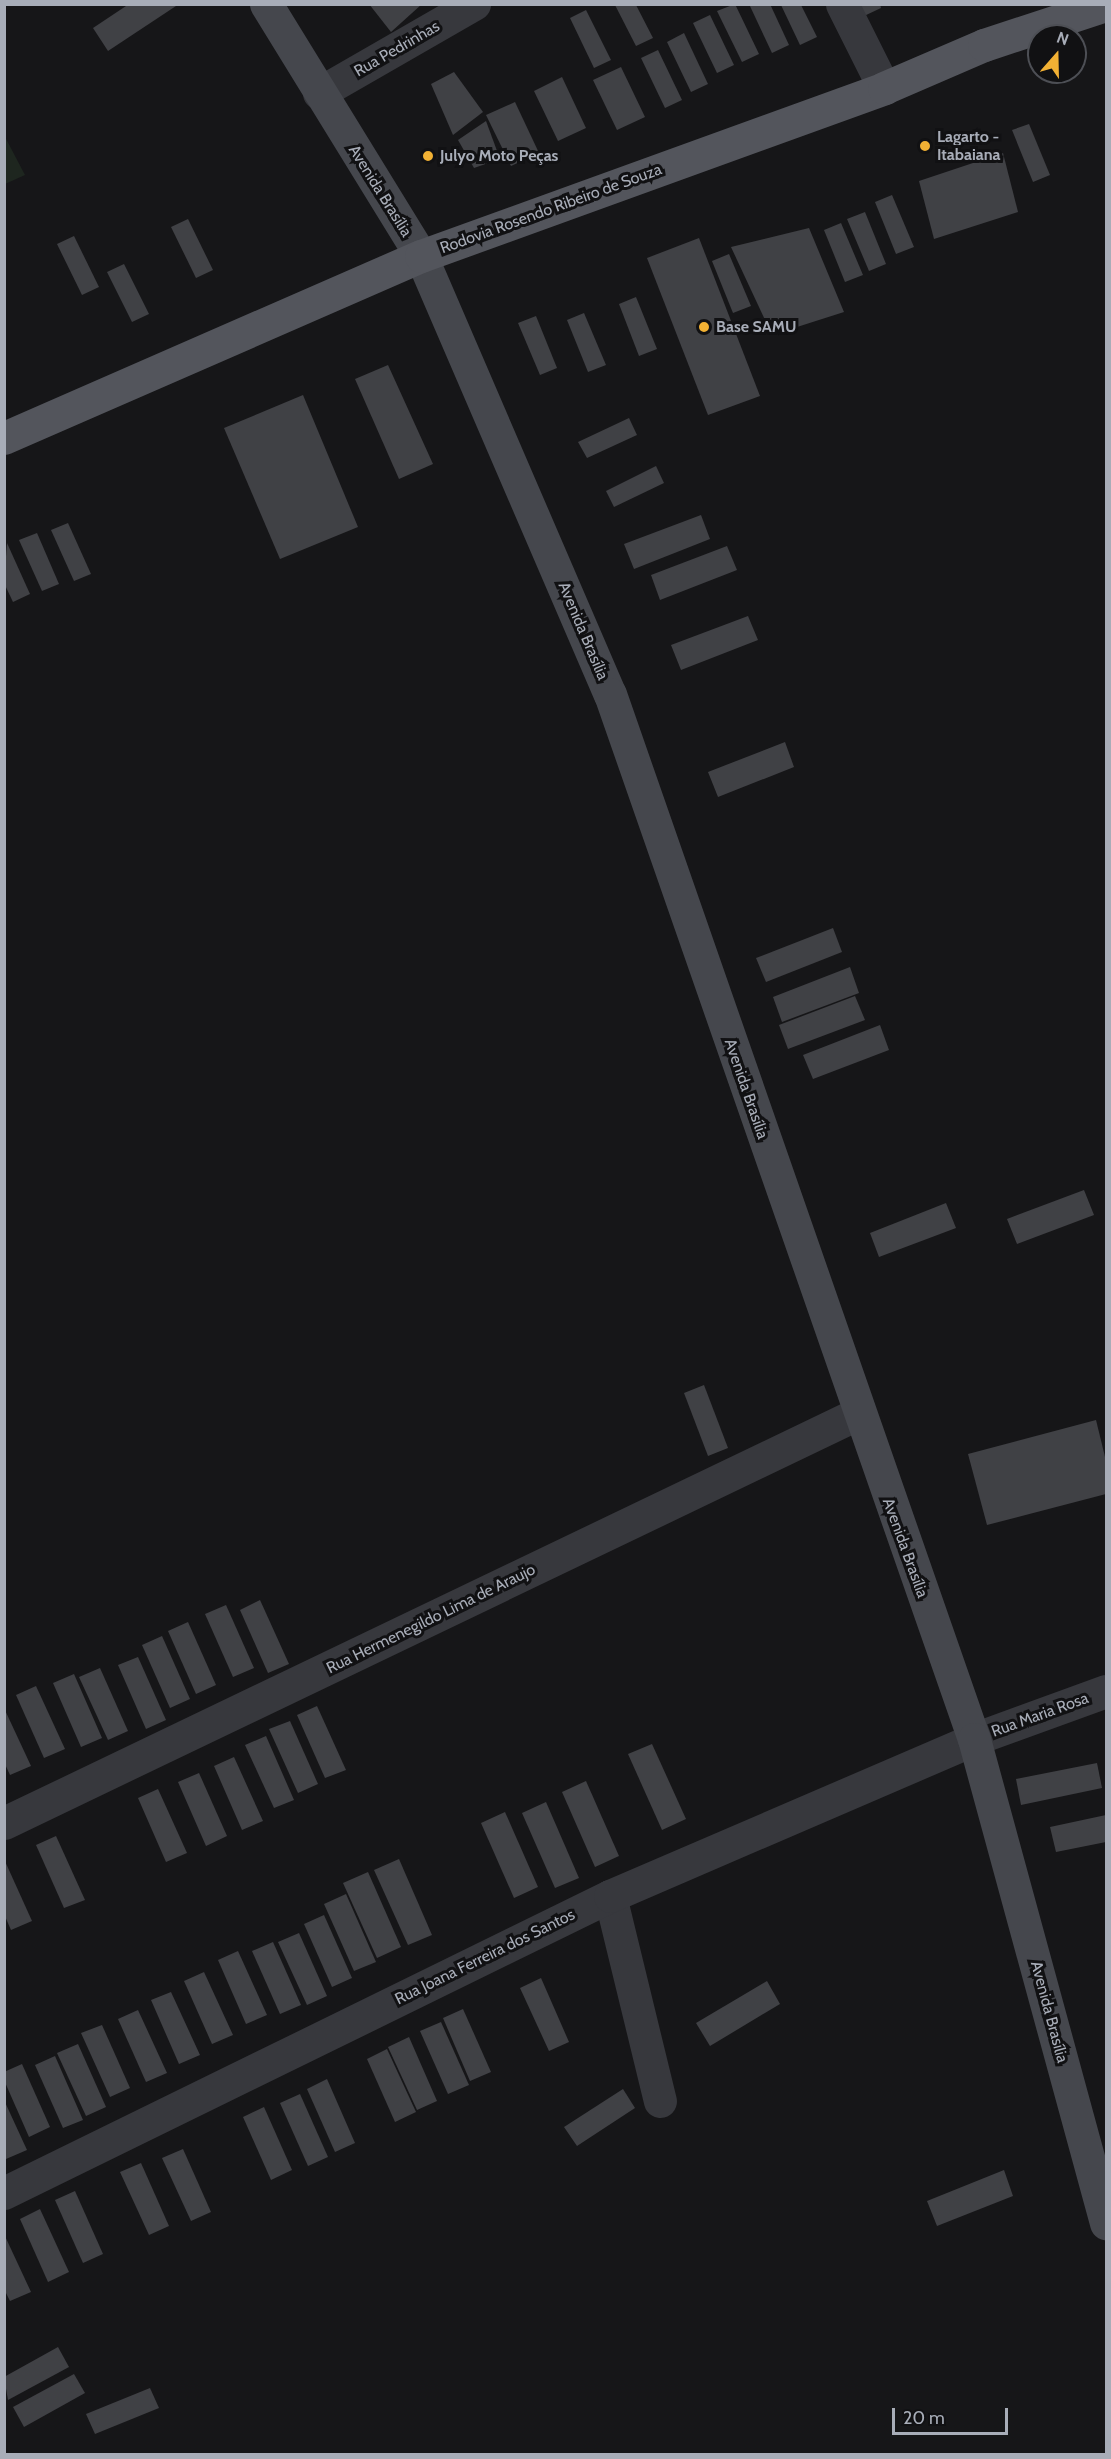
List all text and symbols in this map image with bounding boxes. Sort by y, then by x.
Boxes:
street label: Rua Pedrinhas [351,17,443,81]
north arrow [1027,24,1087,84]
text: N [1054,28,1071,49]
place label: Lagarto - Itabaiana [937,127,1000,165]
marker: Lagarto - Itabaiana [918,139,932,153]
street label: Avenida Brasília [344,142,416,240]
place label: Julyo Moto Peças [440,146,558,166]
marker: Julyo Moto Peças [421,149,435,163]
street label: Rodovia Rosendo Ribeiro de Souza [438,160,664,258]
place label: Base SAMU [716,317,797,337]
marker: Base SAMU [697,320,711,334]
street label: Avenida Brasília [554,579,612,683]
street label: Avenida Brasília [720,1036,772,1142]
street label: Avenida Brasília [878,1496,932,1600]
street label: Rua Hermenegildo Lima de Araujo [323,1560,539,1678]
street label: Rua Maria Rosa [989,1689,1091,1741]
street label: Rua Joana Ferreira dos Santos [392,1905,578,2009]
street label: Avenida Brasília [1026,1959,1072,2065]
scale bar [895,2396,1010,2434]
text: 20 m [903,2407,945,2429]

